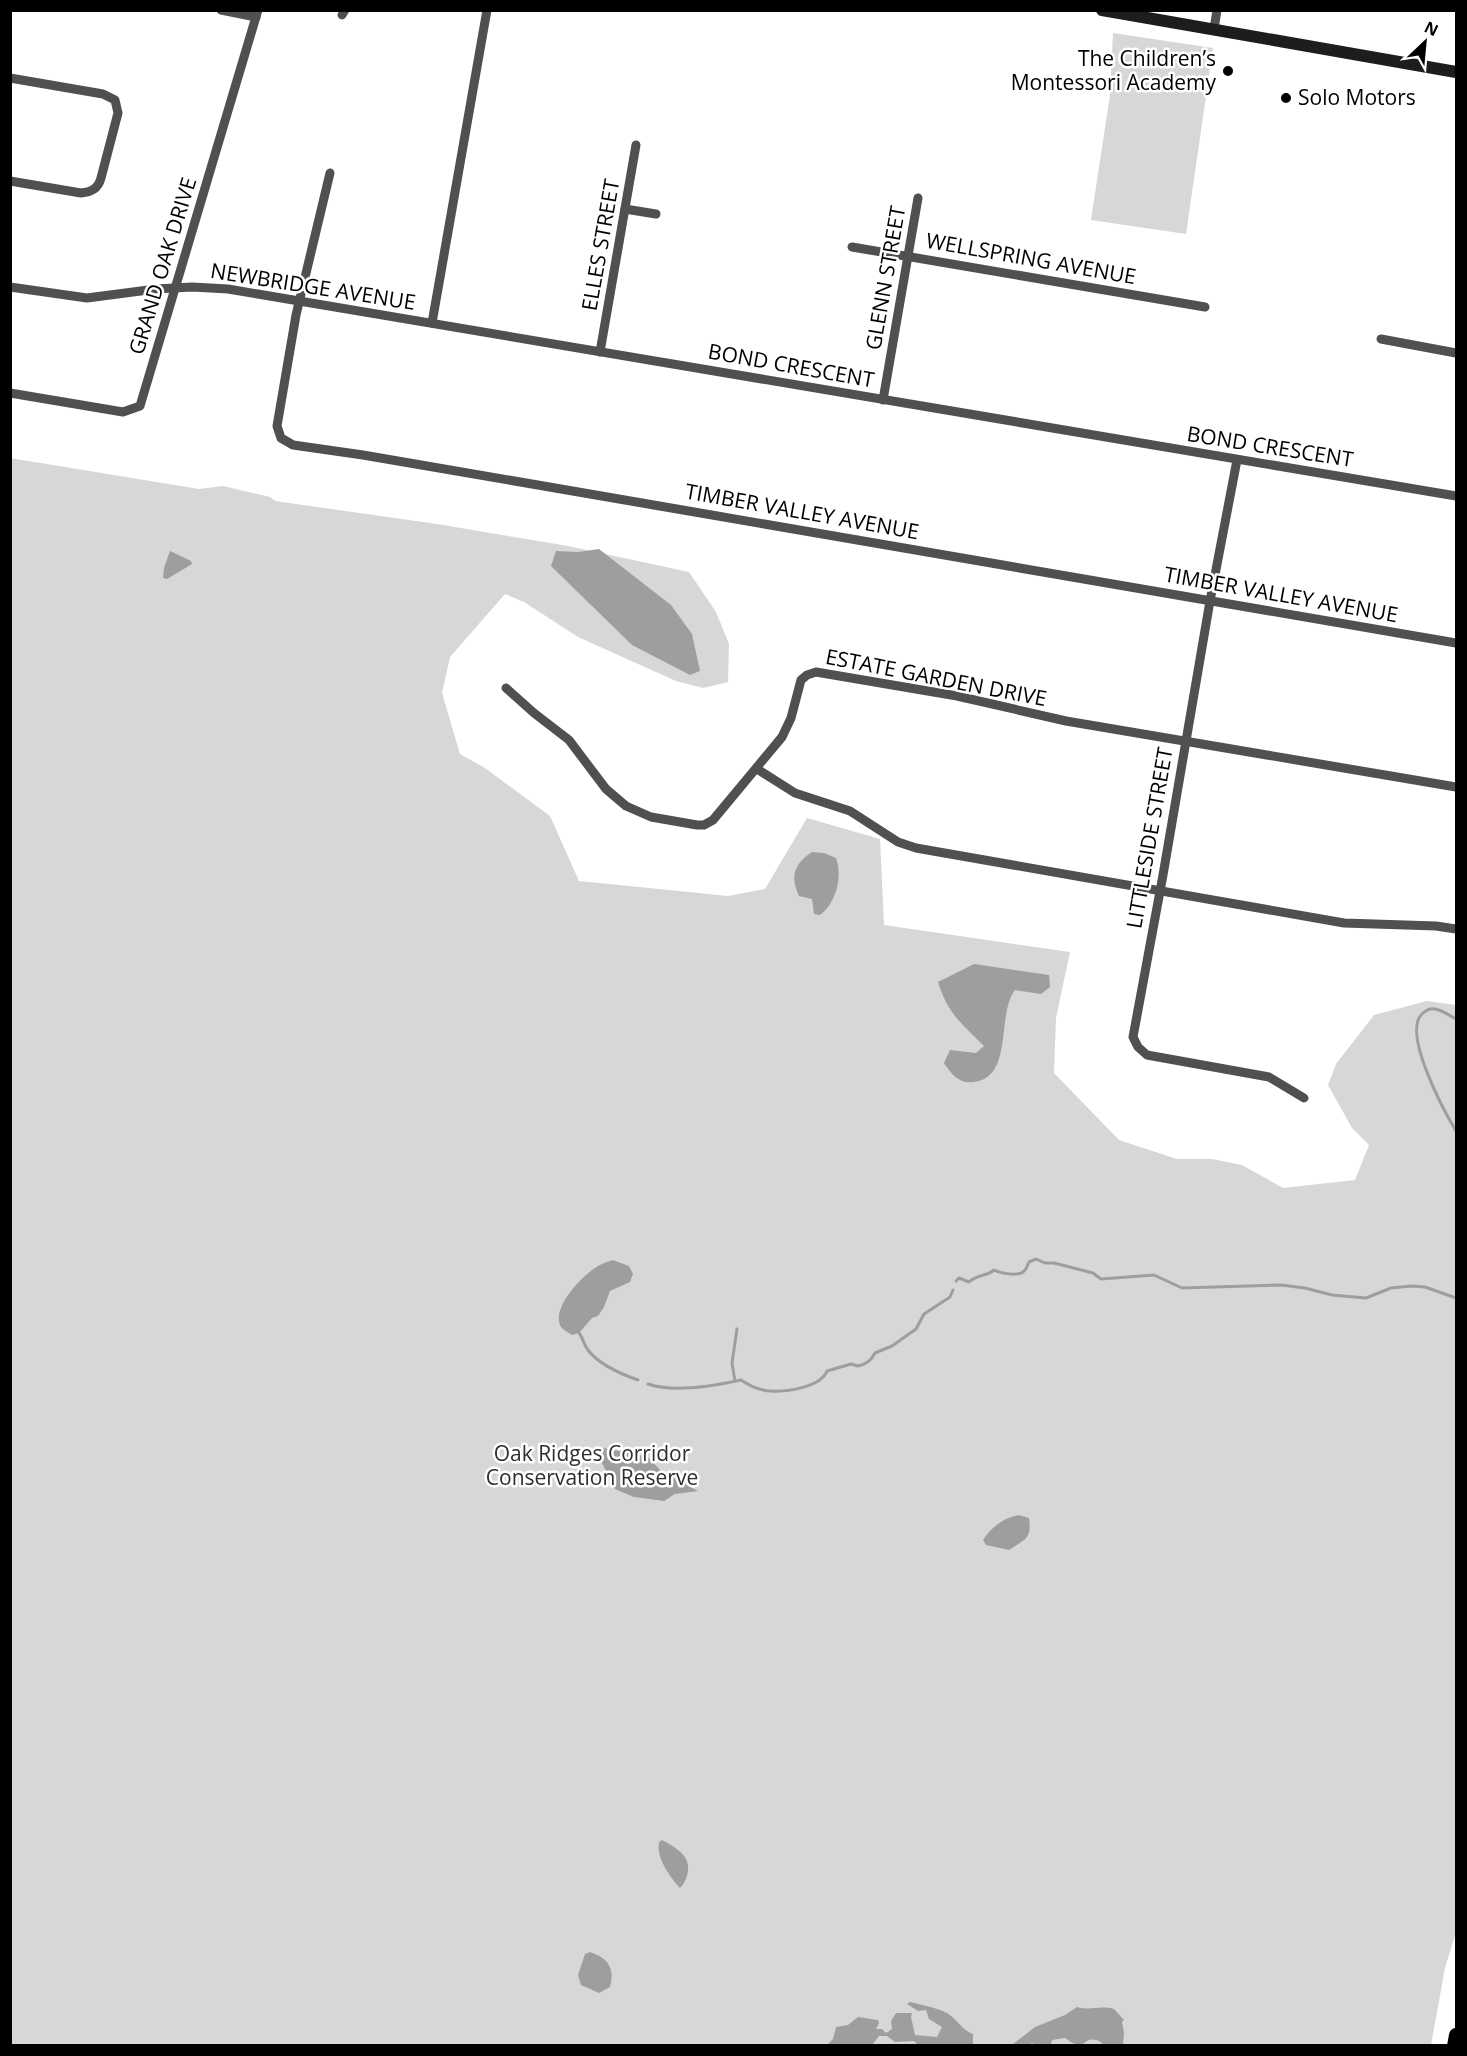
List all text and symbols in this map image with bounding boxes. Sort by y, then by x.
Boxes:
north arrow [1395,12,1455,72]
text: N [1421,16,1442,41]
place label: The Children’s Montessori Academy [1011,44,1216,96]
marker: The Children’s Montessori Academy [1221,64,1235,78]
place label: Solo Motors [1298,83,1416,111]
marker: Solo Motors [1279,91,1293,105]
street label: GRAND OAK DRIVE [122,174,202,358]
street label: ELLES STREET [575,176,625,313]
street label: GLENN STREET [859,203,912,352]
street label: WELLSPRING AVENUE [924,226,1138,290]
street label: NEWBRIDGE AVENUE [209,256,418,316]
street label: BOND CRESCENT [706,337,877,393]
street label: BOND CRESCENT [1185,419,1356,473]
street label: TIMBER VALLEY AVENUE [683,477,921,545]
street label: TIMBER VALLEY AVENUE [1162,560,1400,628]
street label: ESTATE GARDEN DRIVE [823,642,1049,712]
street label: LITTLESIDE STREET [1119,745,1179,931]
park label: Oak Ridges Corridor Conservation Reserve [486,1439,698,1491]

